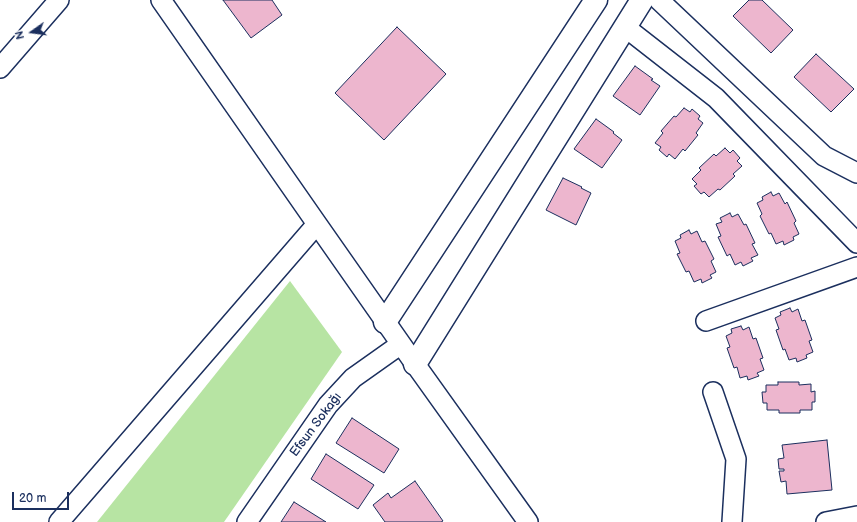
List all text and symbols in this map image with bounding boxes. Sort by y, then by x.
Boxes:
north arrow [12,12,52,52]
text: N [13,29,27,41]
street label: Efsun Sokağı [287,390,345,460]
scale bar [14,484,71,510]
text: 20 m [19,491,46,506]

